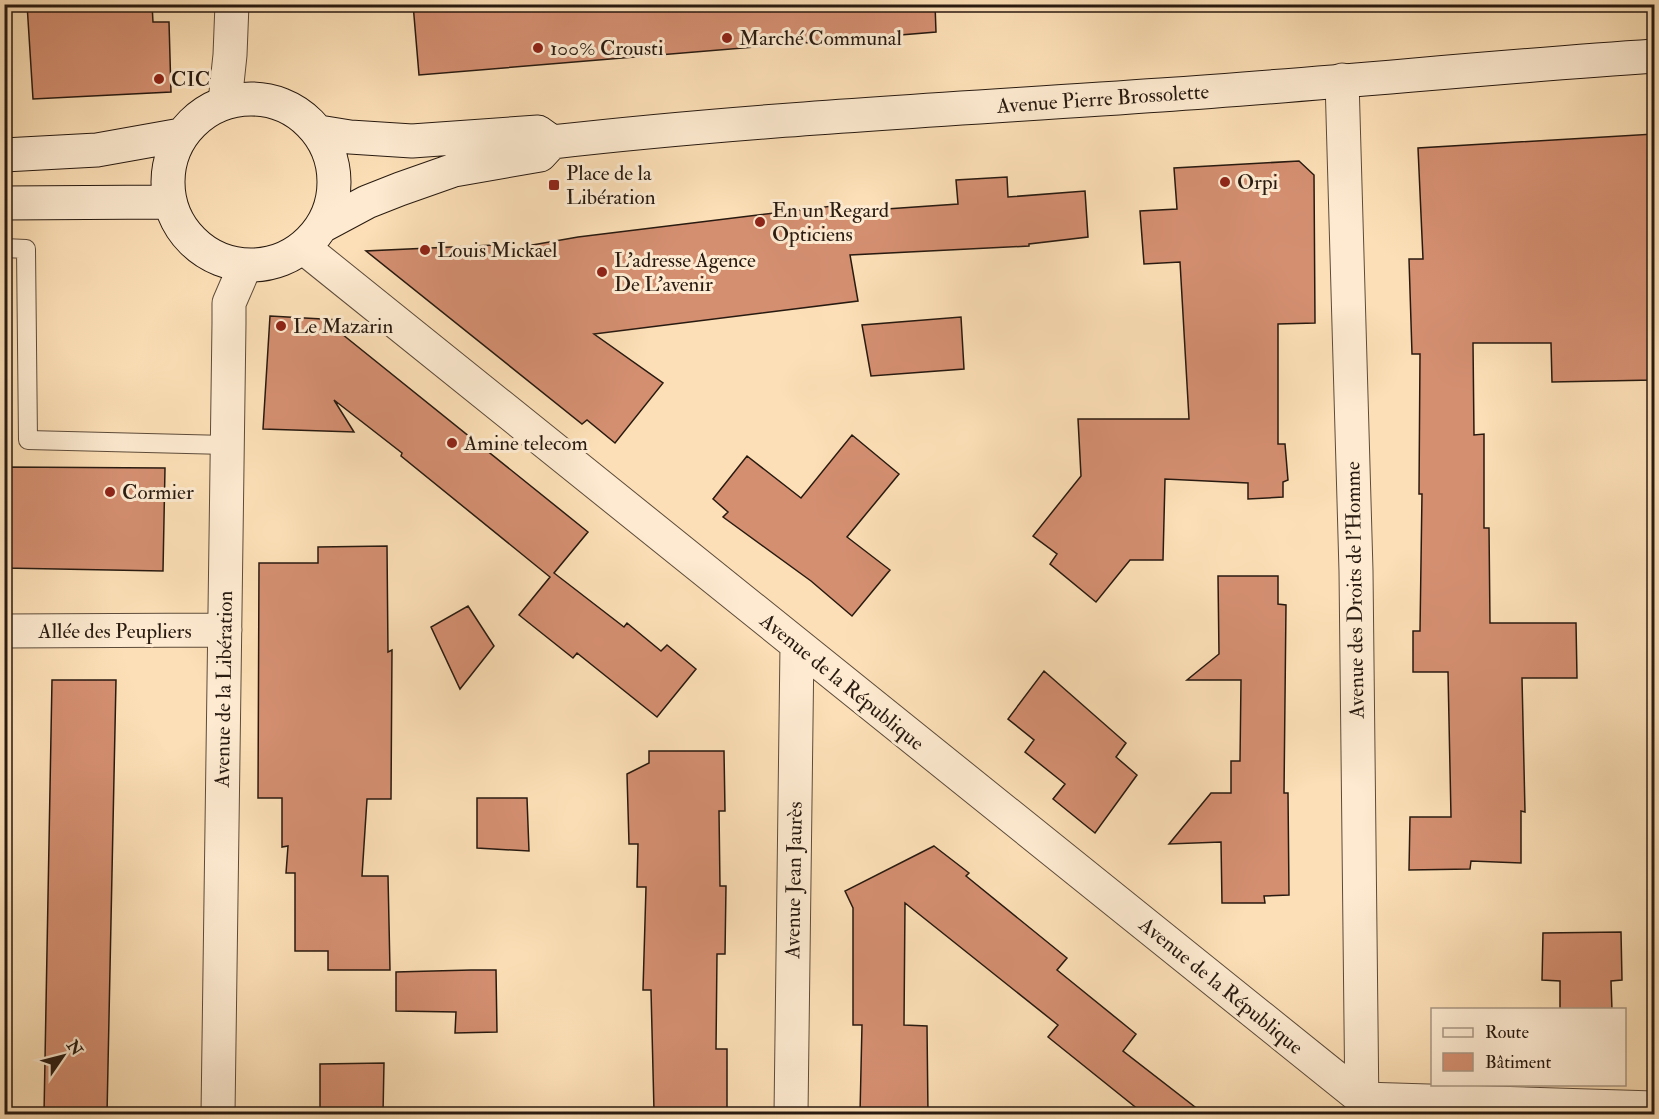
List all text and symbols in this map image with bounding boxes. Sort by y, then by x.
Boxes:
place label: Marché Communal [739,25,902,52]
marker: Marché Communal [720,31,734,45]
place label: 100% Crousti [550,35,664,62]
marker: 100% Crousti [531,41,545,55]
place label: CIC [171,66,210,93]
marker: CIC [152,72,166,86]
street label: Avenue Pierre Brossolette [995,78,1210,120]
place label: Place de la Libération [566,160,656,211]
place label: Orpi [1237,169,1278,196]
marker: Orpi [1218,175,1232,189]
marker: Place de la Libération [547,178,561,192]
place label: En un Regard Opticiens [772,197,890,248]
marker: En un Regard Opticiens [753,215,767,229]
place label: Louis Mickael [437,237,558,264]
marker: Louis Mickael [418,243,432,257]
place label: L'adresse Agence De L'avenir [614,247,756,298]
marker: L'adresse Agence De L'avenir [595,265,609,279]
place label: Le Mazarin [293,313,393,340]
marker: Le Mazarin [274,319,288,333]
place label: Amine telecom [463,430,588,457]
marker: Amine telecom [445,436,459,450]
street label: Avenue des Droits de l'Homme [1339,461,1371,720]
place label: Cormier [122,479,194,506]
marker: Cormier [103,485,117,499]
street label: Avenue de la Libération [209,590,239,789]
street label: Avenue de la République [754,607,930,757]
street label: Allée des Peupliers [37,618,192,645]
street label: Avenue Jean Jaurès [779,801,809,960]
street label: Avenue de la République [1133,911,1309,1061]
legend [1431,1008,1626,1086]
text: Route [1485,1021,1529,1044]
north arrow [33,1026,93,1086]
text: N [62,1036,87,1060]
text: Bâtiment [1485,1051,1551,1074]

